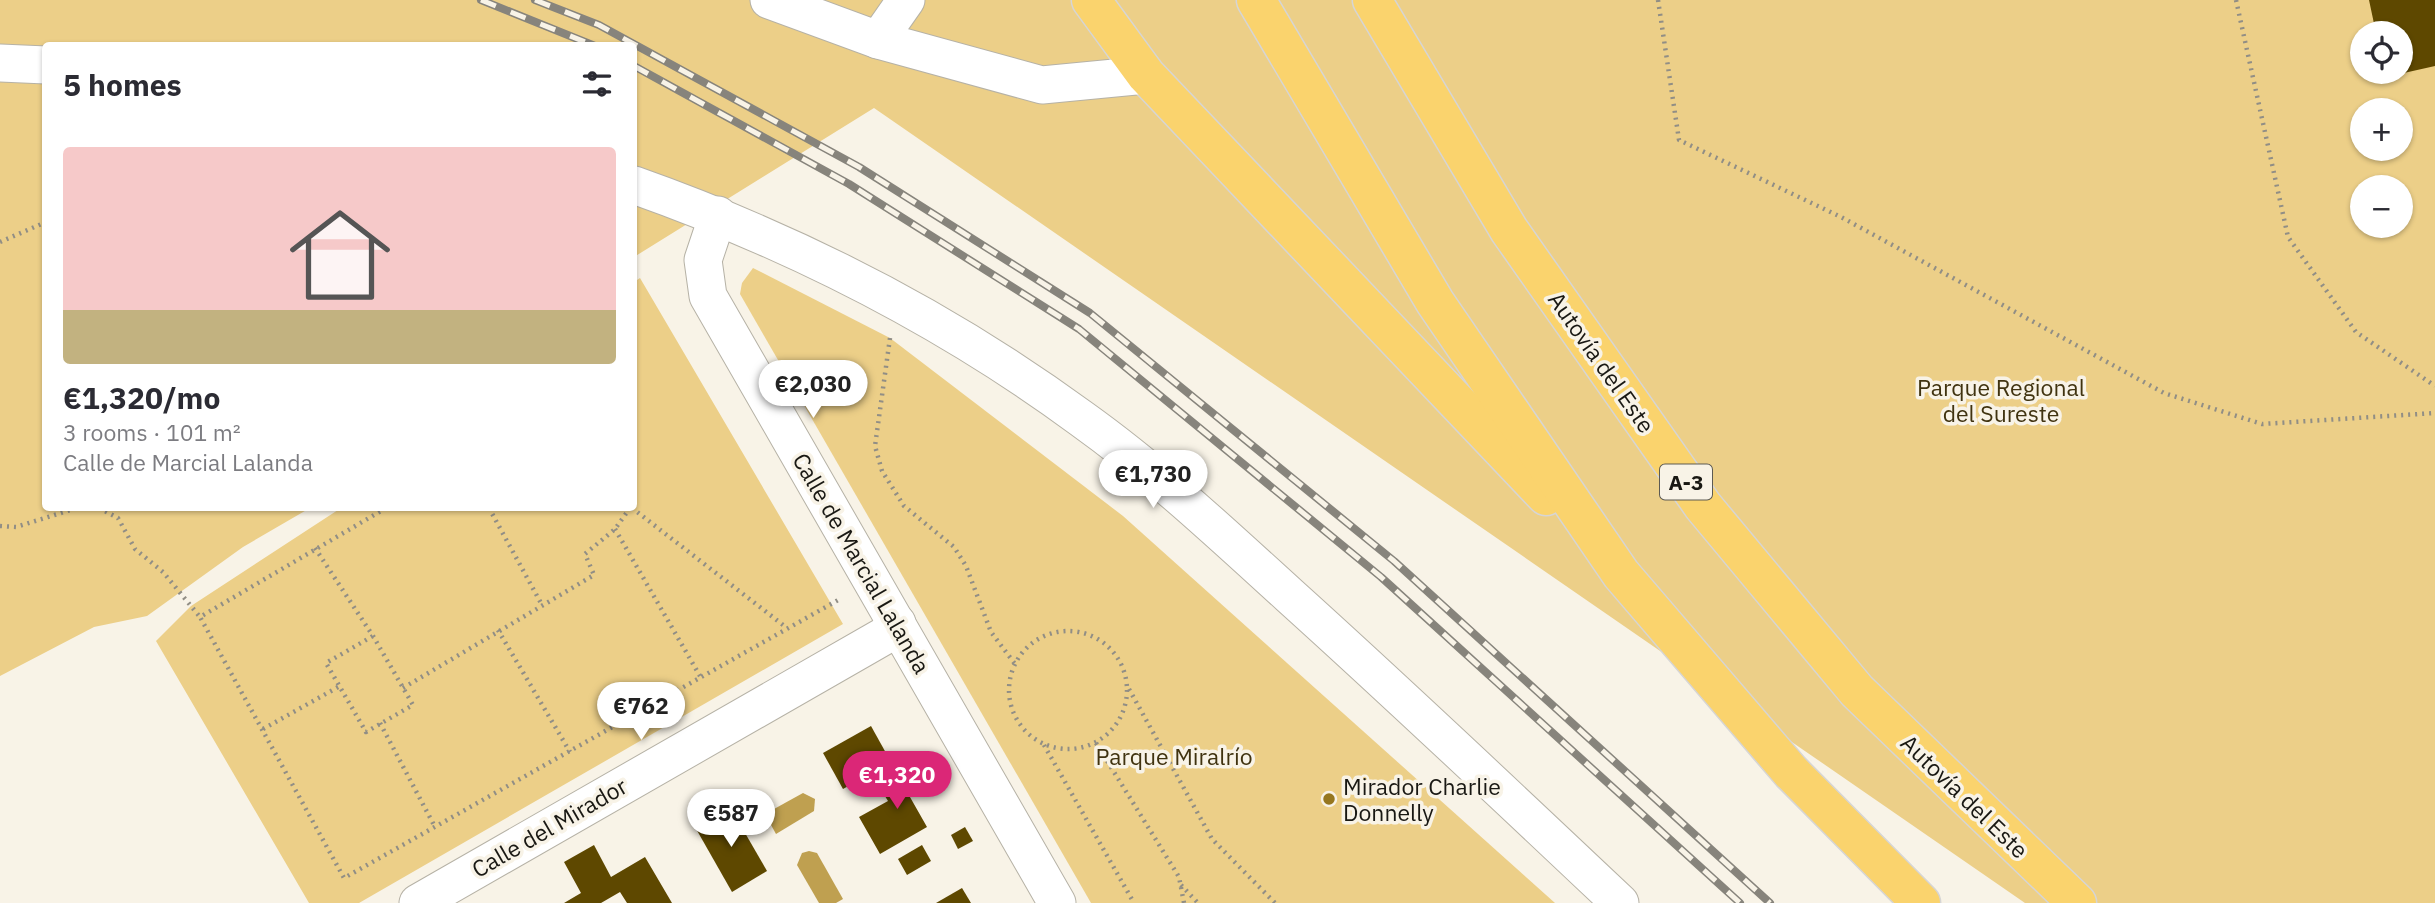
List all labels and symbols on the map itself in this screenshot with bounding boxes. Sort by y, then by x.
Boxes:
street label: Autovía del Este [1542,285,1662,439]
pin: €2,030 [756,360,870,420]
park label: Parque Regional del Sureste [1917,372,2085,428]
street label: Calle de Marcial Lalanda [787,447,937,679]
pin: €1,730 [1096,450,1210,510]
road number: A-3 [1660,464,1712,500]
pin: €762 [600,682,682,742]
street label: Autovía del Este [1895,728,2035,864]
park label: Parque Miralrío [1095,741,1253,771]
pin: €1,320 [840,752,954,811]
street label: Calle del Mirador [466,770,632,884]
place label: Mirador Charlie Donnelly [1343,771,1501,827]
pin: €587 [690,790,772,849]
marker: Mirador Charlie Donnelly [1321,791,1337,807]

